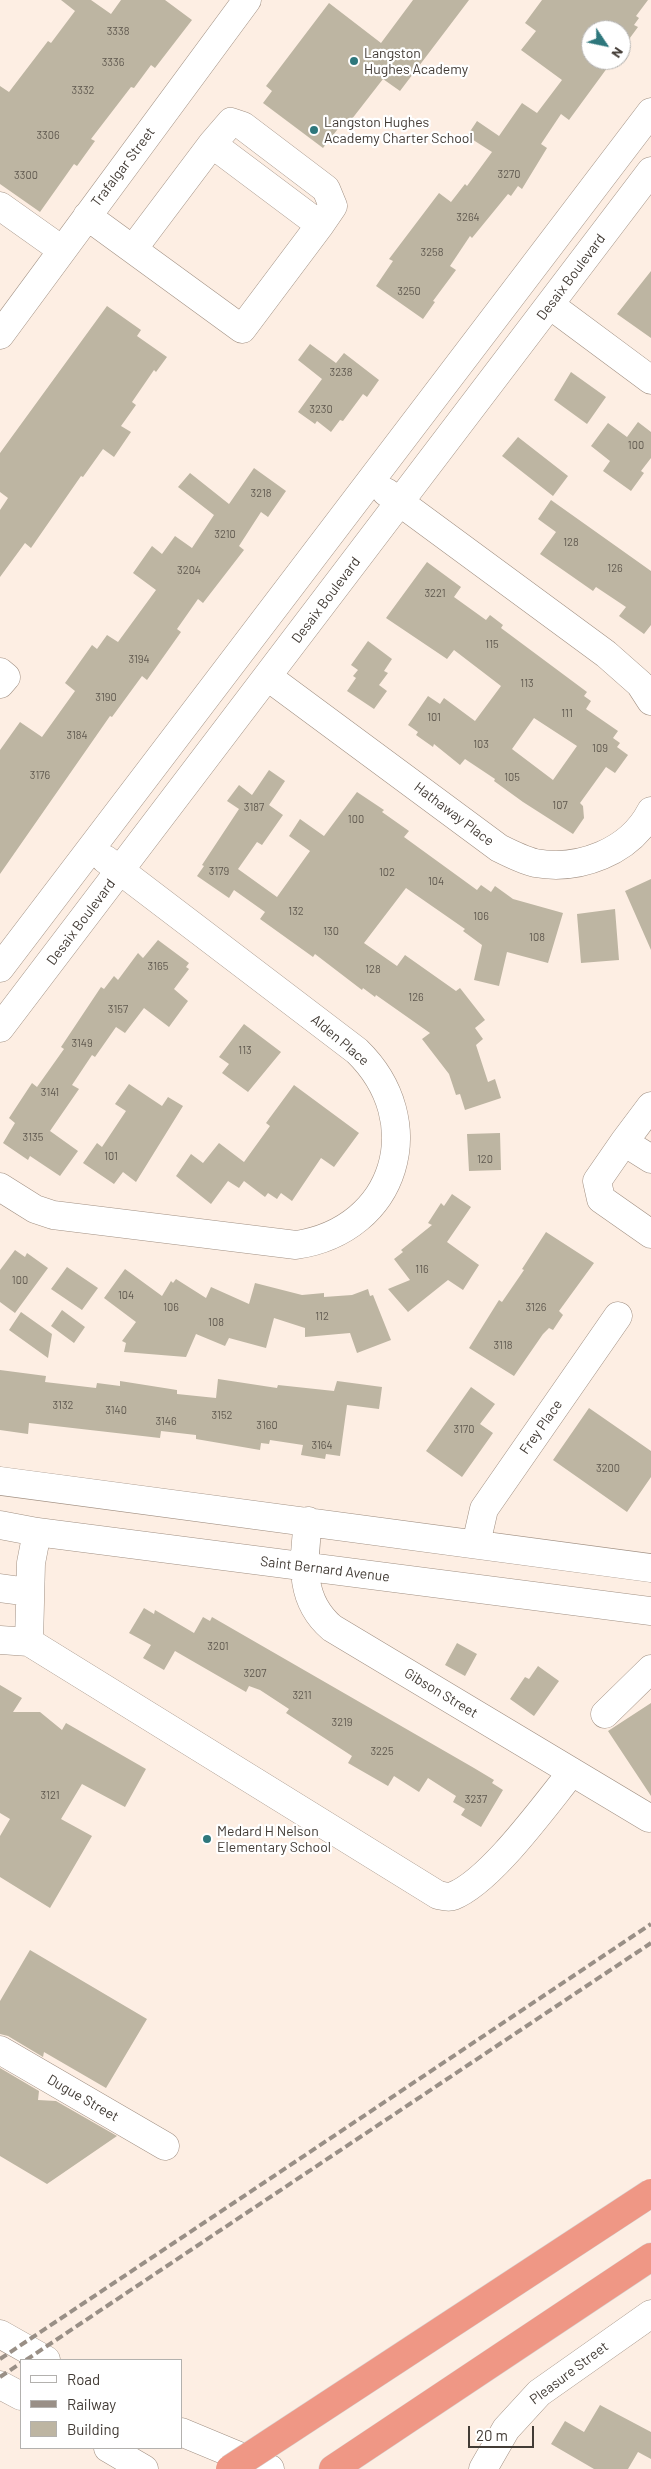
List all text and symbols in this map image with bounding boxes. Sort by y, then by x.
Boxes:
north arrow [581,20,631,70]
house number: 3338 [107,24,129,38]
text: N [608,44,628,62]
place label: Langston Hughes Academy [364,45,468,78]
house number: 3336 [102,55,124,69]
marker: Langston Hughes Academy [348,55,360,67]
house number: 3332 [72,83,94,97]
place label: Langston Hughes Academy Charter School [324,114,473,146]
street label: Trafalgar Street [88,124,158,210]
marker: Langston Hughes Academy Charter School [308,124,320,136]
house number: 3306 [36,128,60,142]
house number: 3270 [498,167,520,181]
house number: 3300 [14,168,38,182]
house number: 3264 [456,210,480,224]
street label: Desaix Boulevard [533,231,609,323]
house number: 3258 [421,245,443,259]
house number: 3250 [397,284,421,298]
house number: 3238 [330,365,352,379]
house number: 3230 [309,402,333,416]
house number: 100 [628,438,644,452]
house number: 3218 [251,486,271,500]
house number: 3210 [214,527,236,541]
house number: 128 [563,535,579,549]
street label: Desaix Boulevard [288,554,364,646]
house number: 126 [607,561,623,575]
house number: 3204 [177,563,201,577]
house number: 3221 [424,586,446,600]
house number: 115 [485,637,499,651]
house number: 3194 [128,652,150,666]
house number: 113 [520,676,534,690]
house number: 3190 [95,690,117,704]
house number: 111 [561,706,573,720]
house number: 101 [427,710,441,724]
house number: 3184 [66,728,88,742]
house number: 103 [473,737,489,751]
house number: 109 [592,741,608,755]
house number: 3176 [30,768,50,782]
house number: 105 [504,770,520,784]
street label: Hathaway Place [411,779,497,849]
house number: 107 [552,798,568,812]
house number: 3187 [244,800,264,814]
house number: 100 [348,812,364,826]
house number: 3179 [209,864,229,878]
house number: 102 [379,865,395,879]
house number: 104 [428,874,444,888]
street label: Desaix Boulevard [43,876,119,968]
house number: 132 [288,904,304,918]
house number: 106 [473,909,489,923]
house number: 130 [323,924,339,938]
house number: 108 [529,930,545,944]
house number: 3165 [148,959,168,973]
house number: 128 [365,962,381,976]
house number: 126 [408,990,424,1004]
house number: 3157 [108,1002,128,1016]
street label: Alden Place [308,1011,372,1069]
house number: 3149 [71,1036,93,1050]
house number: 113 [238,1043,252,1057]
house number: 3141 [41,1085,59,1099]
house number: 3135 [23,1130,43,1144]
house number: 101 [104,1149,118,1163]
house number: 120 [477,1152,493,1166]
house number: 116 [415,1262,429,1276]
house number: 100 [12,1273,28,1287]
house number: 104 [118,1288,134,1302]
house number: 106 [163,1300,179,1314]
house number: 3126 [526,1300,546,1314]
house number: 112 [315,1309,329,1323]
house number: 108 [208,1315,224,1329]
house number: 3118 [493,1338,513,1352]
street label: Frey Place [516,1396,566,1458]
house number: 3132 [53,1398,73,1412]
house number: 3140 [105,1403,127,1417]
house number: 3152 [212,1408,232,1422]
house number: 3146 [155,1414,177,1428]
house number: 3160 [256,1418,278,1432]
house number: 3170 [454,1422,474,1436]
house number: 3164 [311,1438,333,1452]
house number: 3200 [596,1461,620,1475]
street label: Saint Bernard Avenue [259,1553,391,1585]
house number: 3201 [207,1639,229,1653]
street label: Gibson Street [401,1664,481,1722]
house number: 3207 [244,1666,266,1680]
house number: 3211 [292,1688,312,1702]
house number: 3219 [332,1715,352,1729]
house number: 3225 [370,1744,394,1758]
house number: 3121 [40,1788,60,1802]
house number: 3237 [465,1792,487,1806]
place label: Medard H Nelson Elementary School [217,1823,331,1855]
marker: Medard H Nelson Elementary School [201,1833,213,1845]
street label: Dugue Street [44,2071,122,2125]
street label: Pleasure Street [526,2338,612,2408]
legend [20,2359,182,2449]
text: Road [67,2370,100,2388]
text: Railway [67,2395,116,2413]
scale bar [471,2416,537,2448]
text: Building [67,2420,120,2438]
text: 20 m [476,2426,508,2444]

